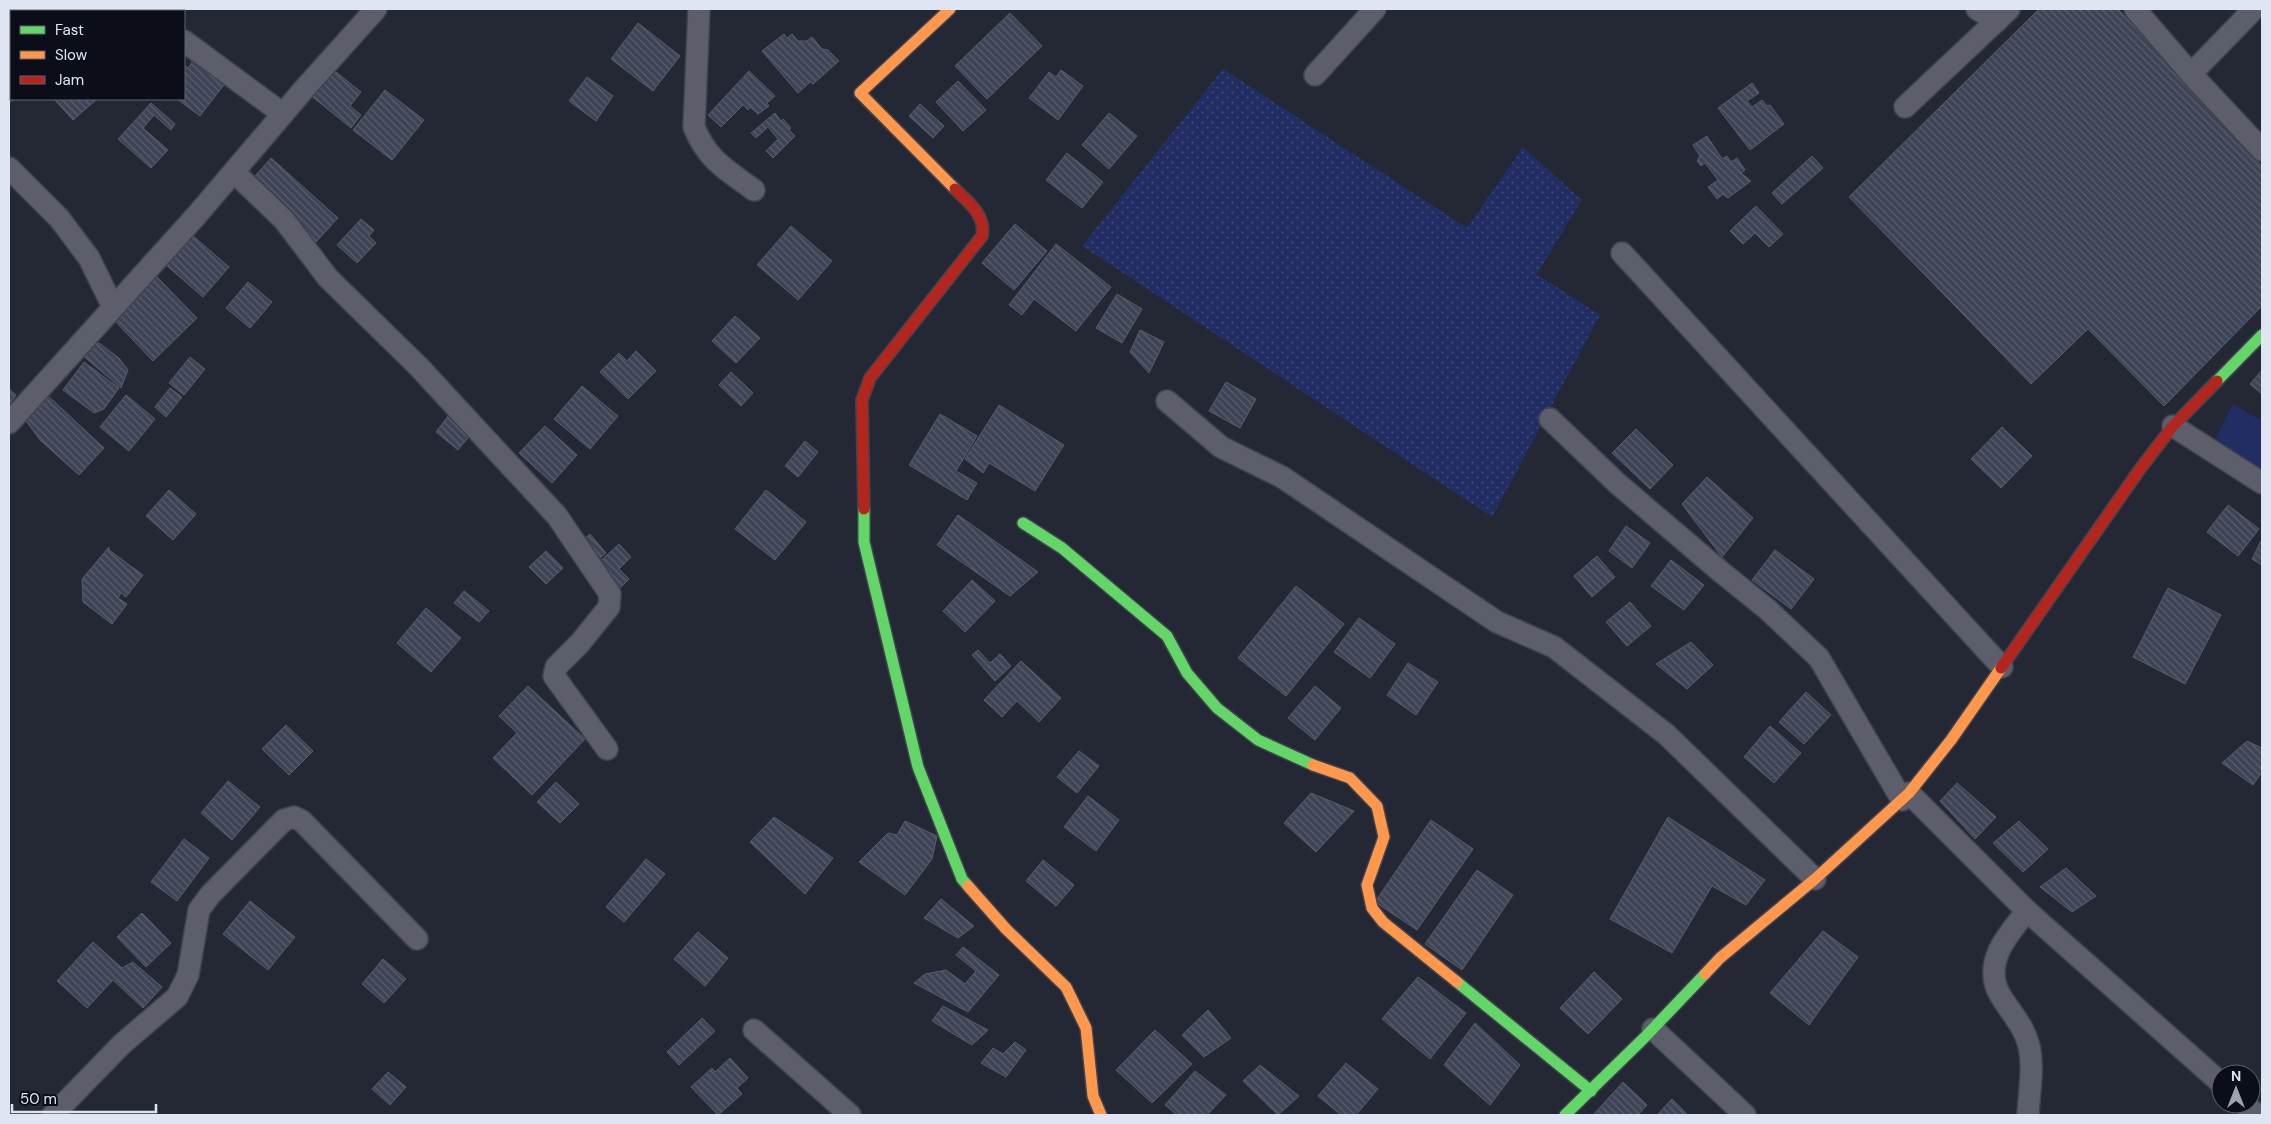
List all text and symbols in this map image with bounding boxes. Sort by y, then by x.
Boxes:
legend [10,10,185,100]
text: Fast [55,20,84,40]
text: Slow [55,45,88,65]
text: Jam [55,70,84,90]
north arrow [2211,1064,2261,1114]
text: N [2231,1067,2241,1085]
scale bar [12,1082,156,1114]
text: 50 m [20,1089,57,1109]

